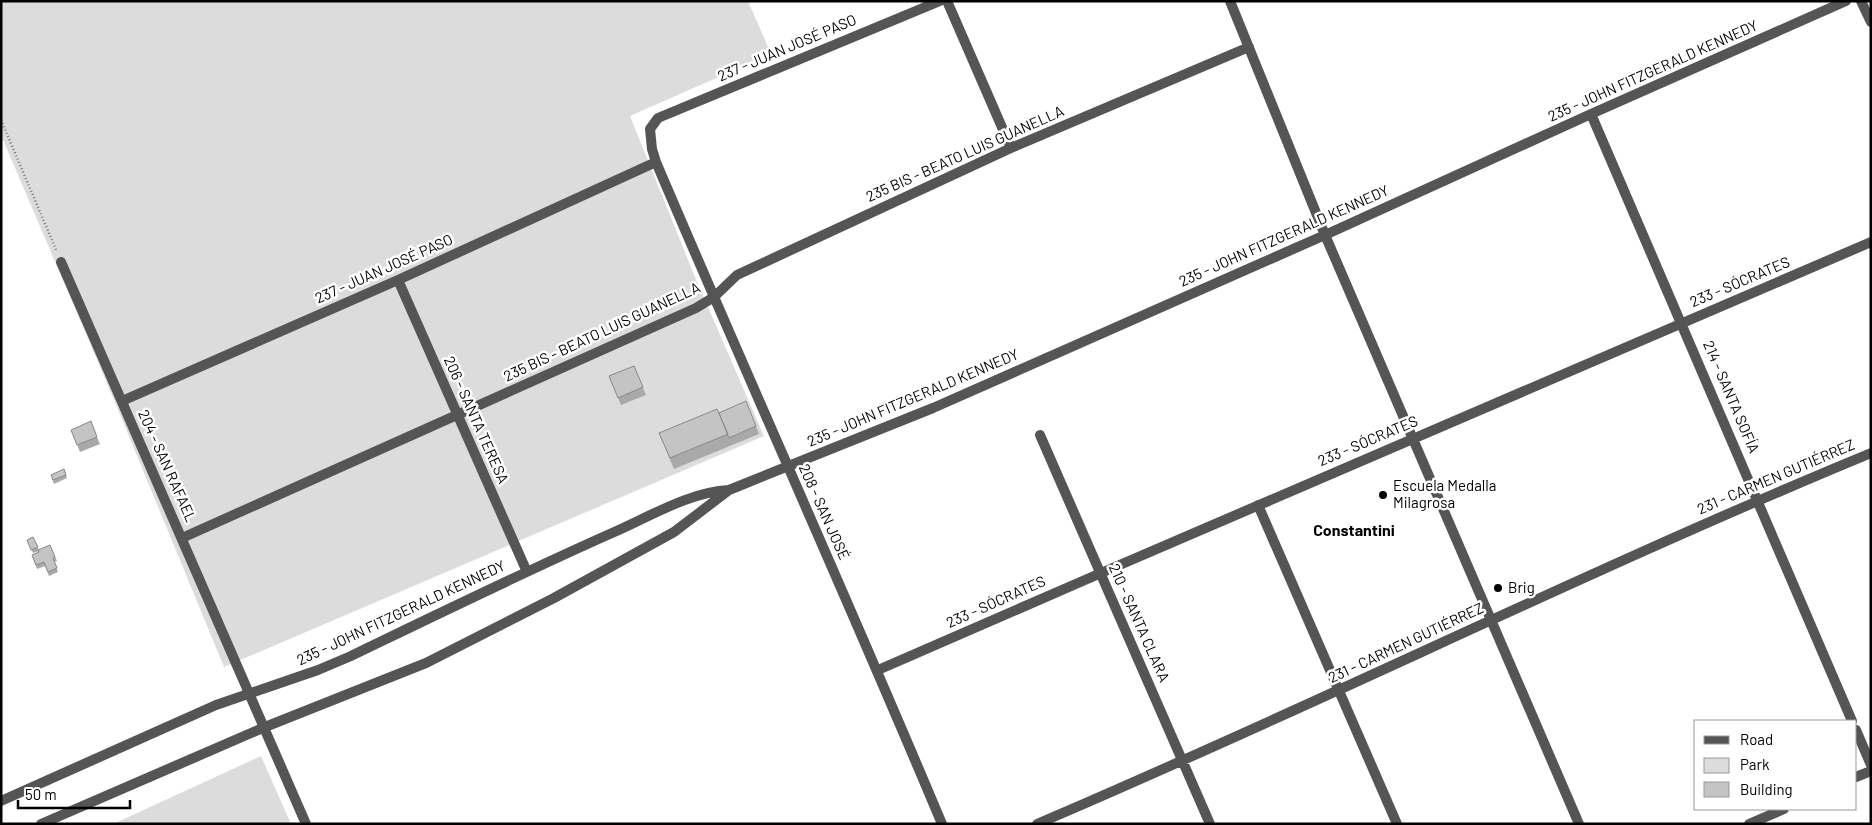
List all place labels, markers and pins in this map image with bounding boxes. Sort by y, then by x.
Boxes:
place label: Escuela Medalla Milagrosa [1393,476,1496,511]
marker: Escuela Medalla Milagrosa [1377,489,1389,501]
place label: Brig [1508,578,1535,596]
marker: Brig [1492,582,1504,594]

